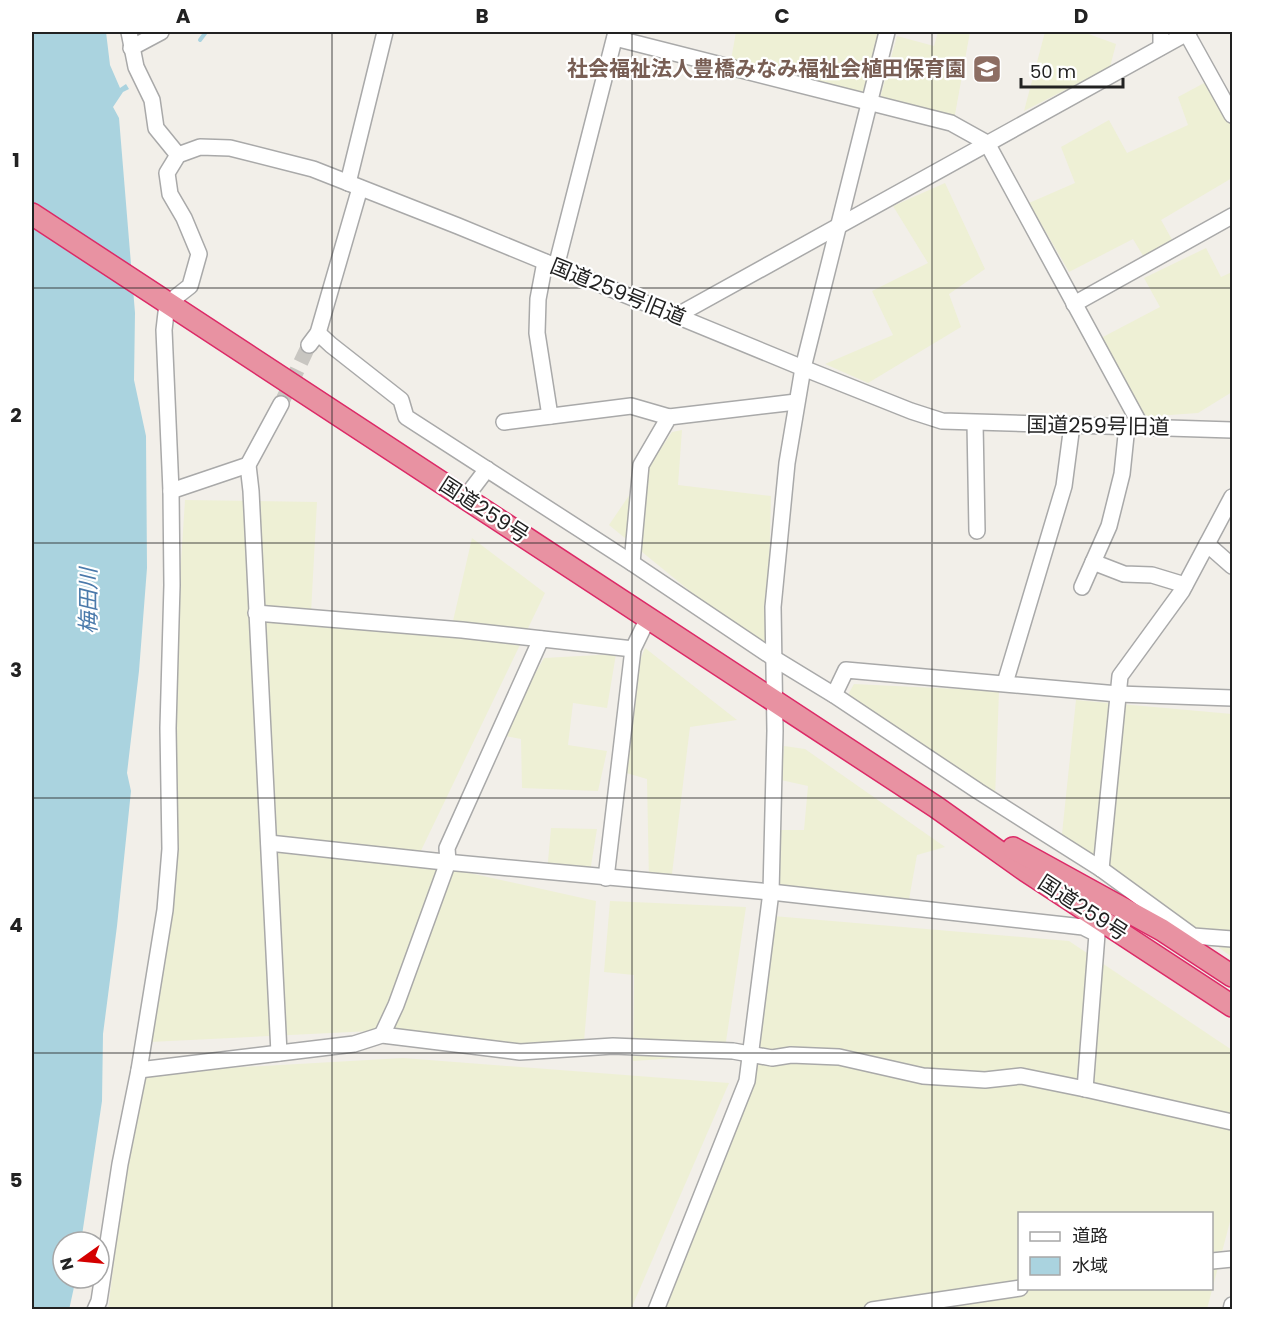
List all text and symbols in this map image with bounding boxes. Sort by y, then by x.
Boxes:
text: A [176,2,191,30]
text: B [475,2,489,30]
text: C [774,2,790,30]
text: D [1074,2,1088,30]
scale bar [1021,51,1123,89]
school or university icon: 社会福祉法人豊橋みなみ福祉会植田保育園 [971,53,1003,85]
place label: 社会福祉法人豊橋みなみ福祉会植田保育園 [567,54,966,83]
text: 50 m [1030,59,1076,84]
text: 1 [12,146,20,174]
street label: 国道259号旧道 [546,251,690,332]
text: 2 [10,401,22,429]
street label: 国道259号旧道 [1026,410,1170,441]
street label: 国道259号 [434,470,535,549]
water label: 梅田川 [73,566,104,634]
text: 3 [10,656,22,684]
street label: 国道259号 [1033,868,1134,947]
text: 4 [9,911,23,939]
text: 5 [10,1166,23,1194]
legend [1018,1212,1213,1290]
text: 道路 [1072,1223,1108,1248]
north arrow [51,1230,111,1290]
text: 水域 [1072,1253,1108,1278]
text: N [54,1255,80,1273]

